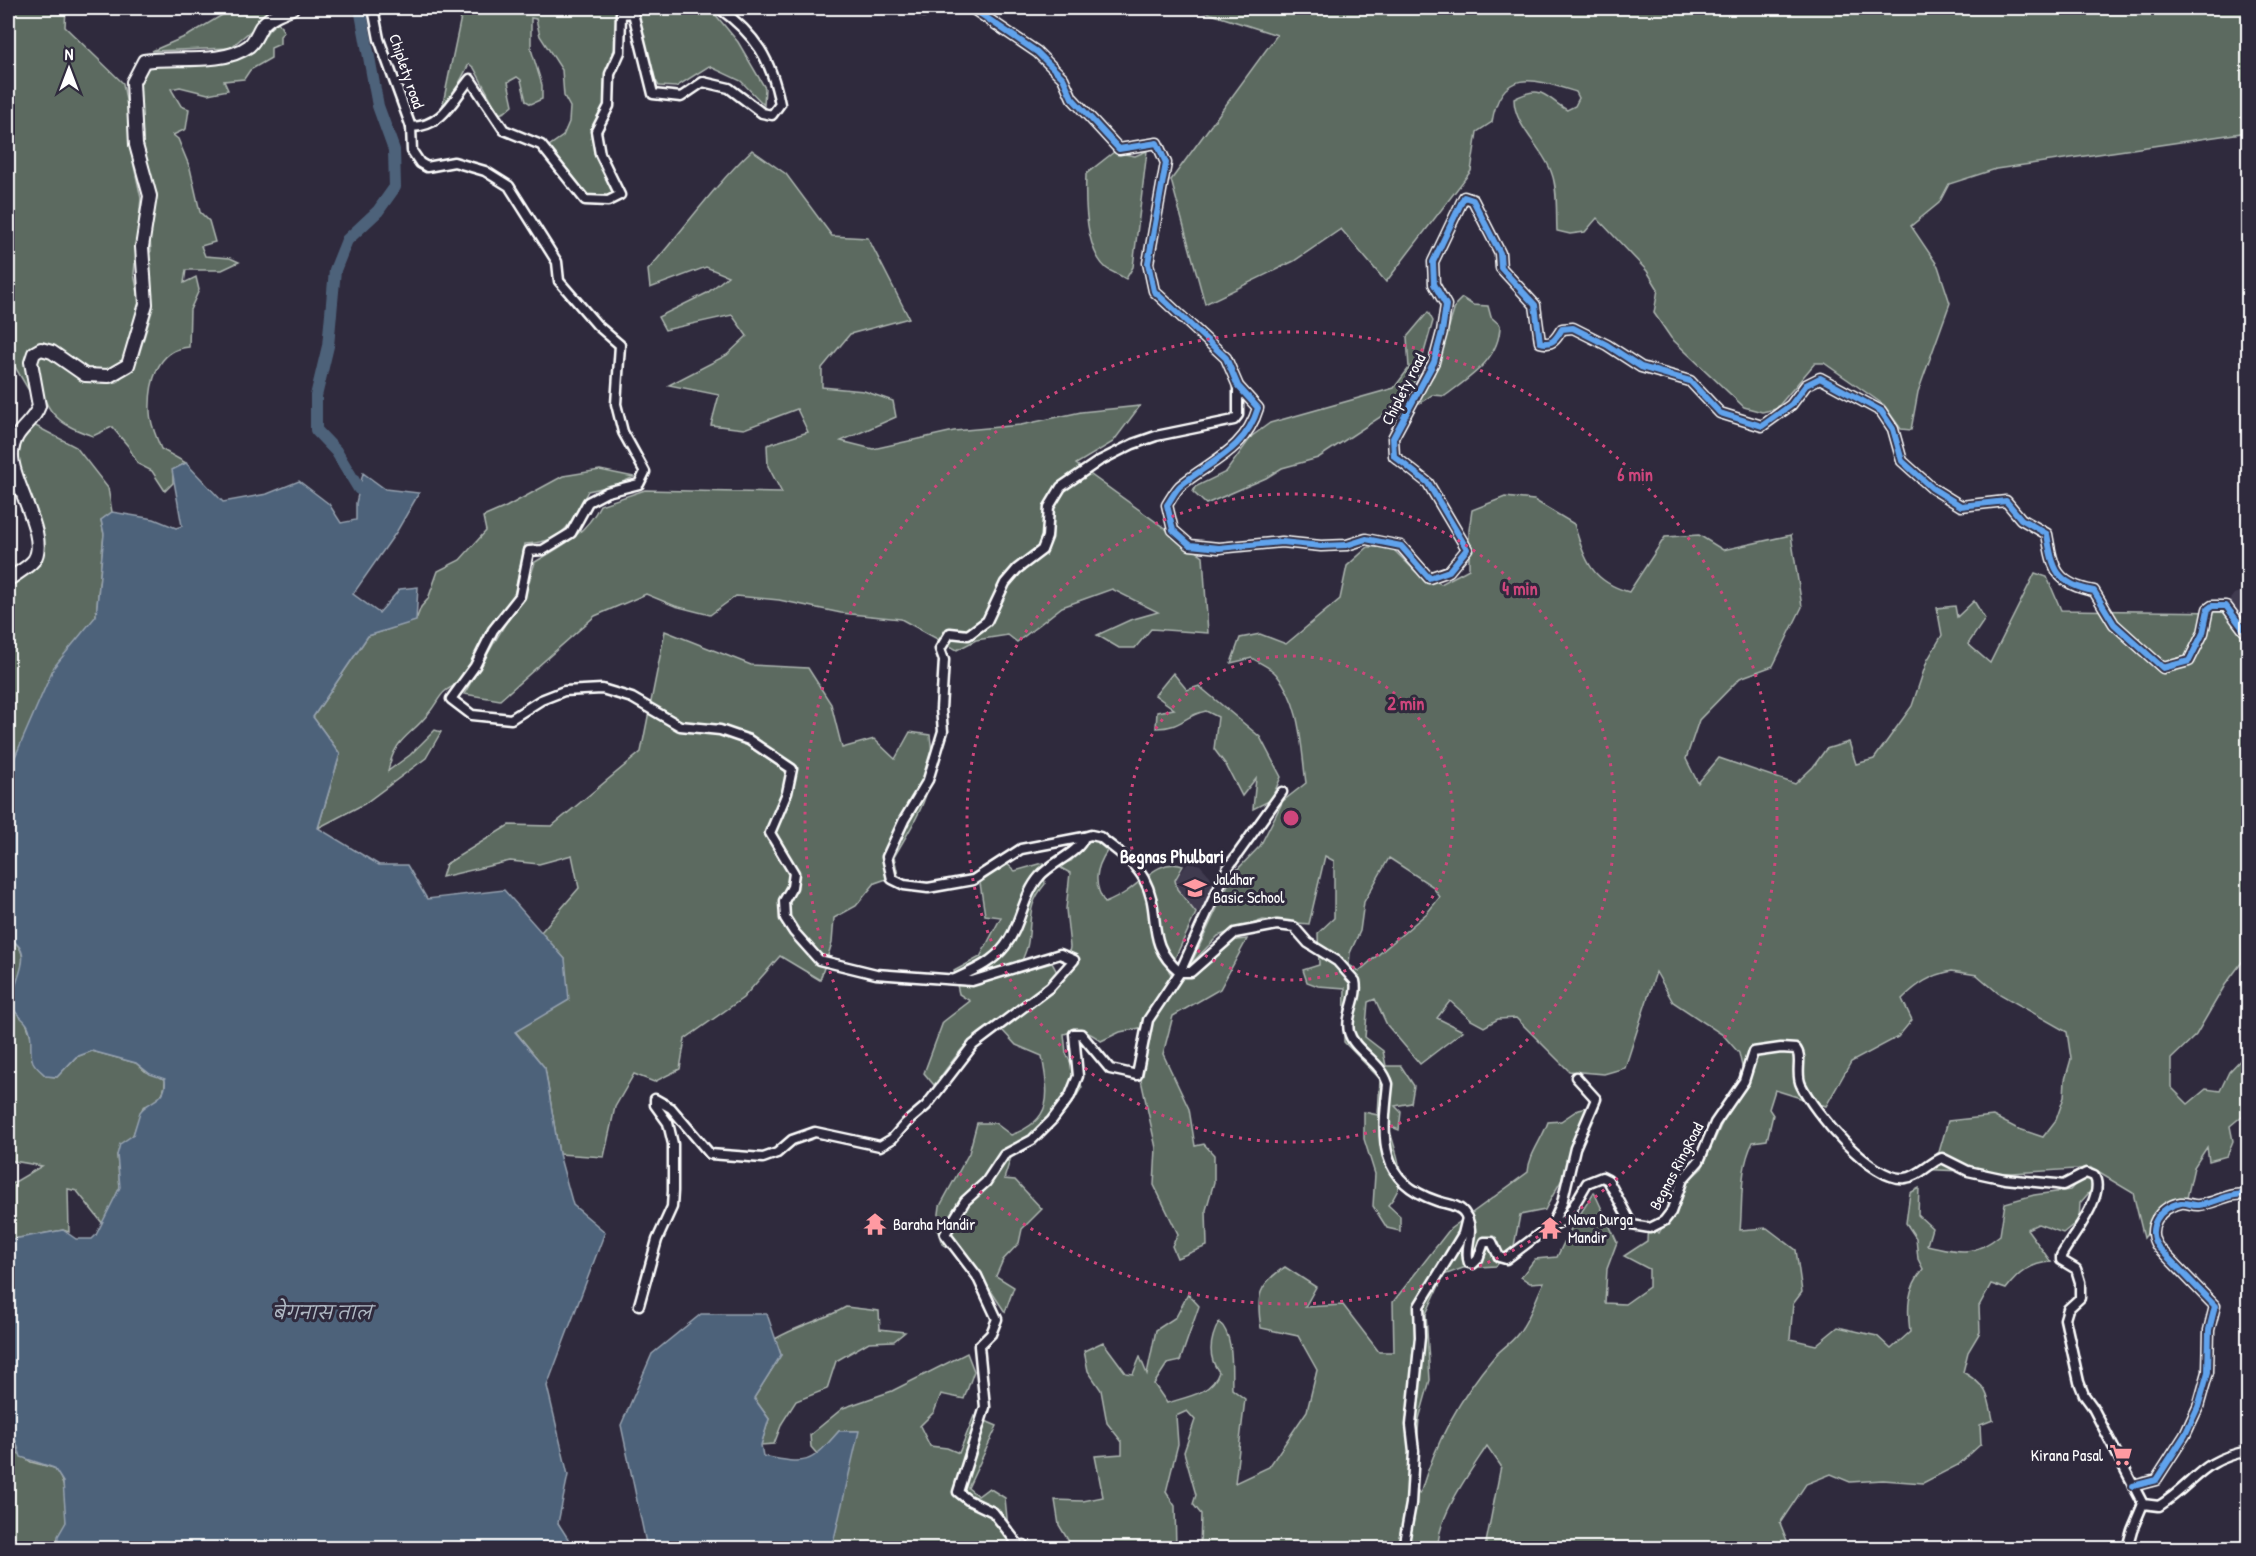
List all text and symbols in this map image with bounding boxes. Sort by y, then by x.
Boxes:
street label: Chiplety road [384,31,430,111]
north arrow [39,39,99,99]
text: N [65,43,74,65]
street label: Chiplety road [1376,349,1430,429]
text: 6 min [1617,462,1653,487]
text: 4 min [1502,576,1538,601]
text: 2 min [1388,691,1424,716]
centre of rings [1281,808,1301,828]
district label: Begnas Phulbari [1120,844,1224,870]
place label: Jaldhar Basic School [1213,868,1285,908]
school or university icon: Jaldhar Basic School [1182,875,1208,901]
street label: Begnas RingRoad [1644,1118,1708,1214]
place label: Nava Durga Mandir [1568,1208,1633,1248]
temple icon: Baraha Mandir [862,1211,888,1237]
place label: Baraha Mandir [893,1213,976,1235]
temple icon: Nava Durga Mandir [1537,1215,1563,1241]
water label: बेगनास ताल [272,1298,376,1325]
supermarket icon: Kirana Pasal [2108,1442,2134,1468]
place label: Kirana Pasal [2031,1444,2104,1466]

